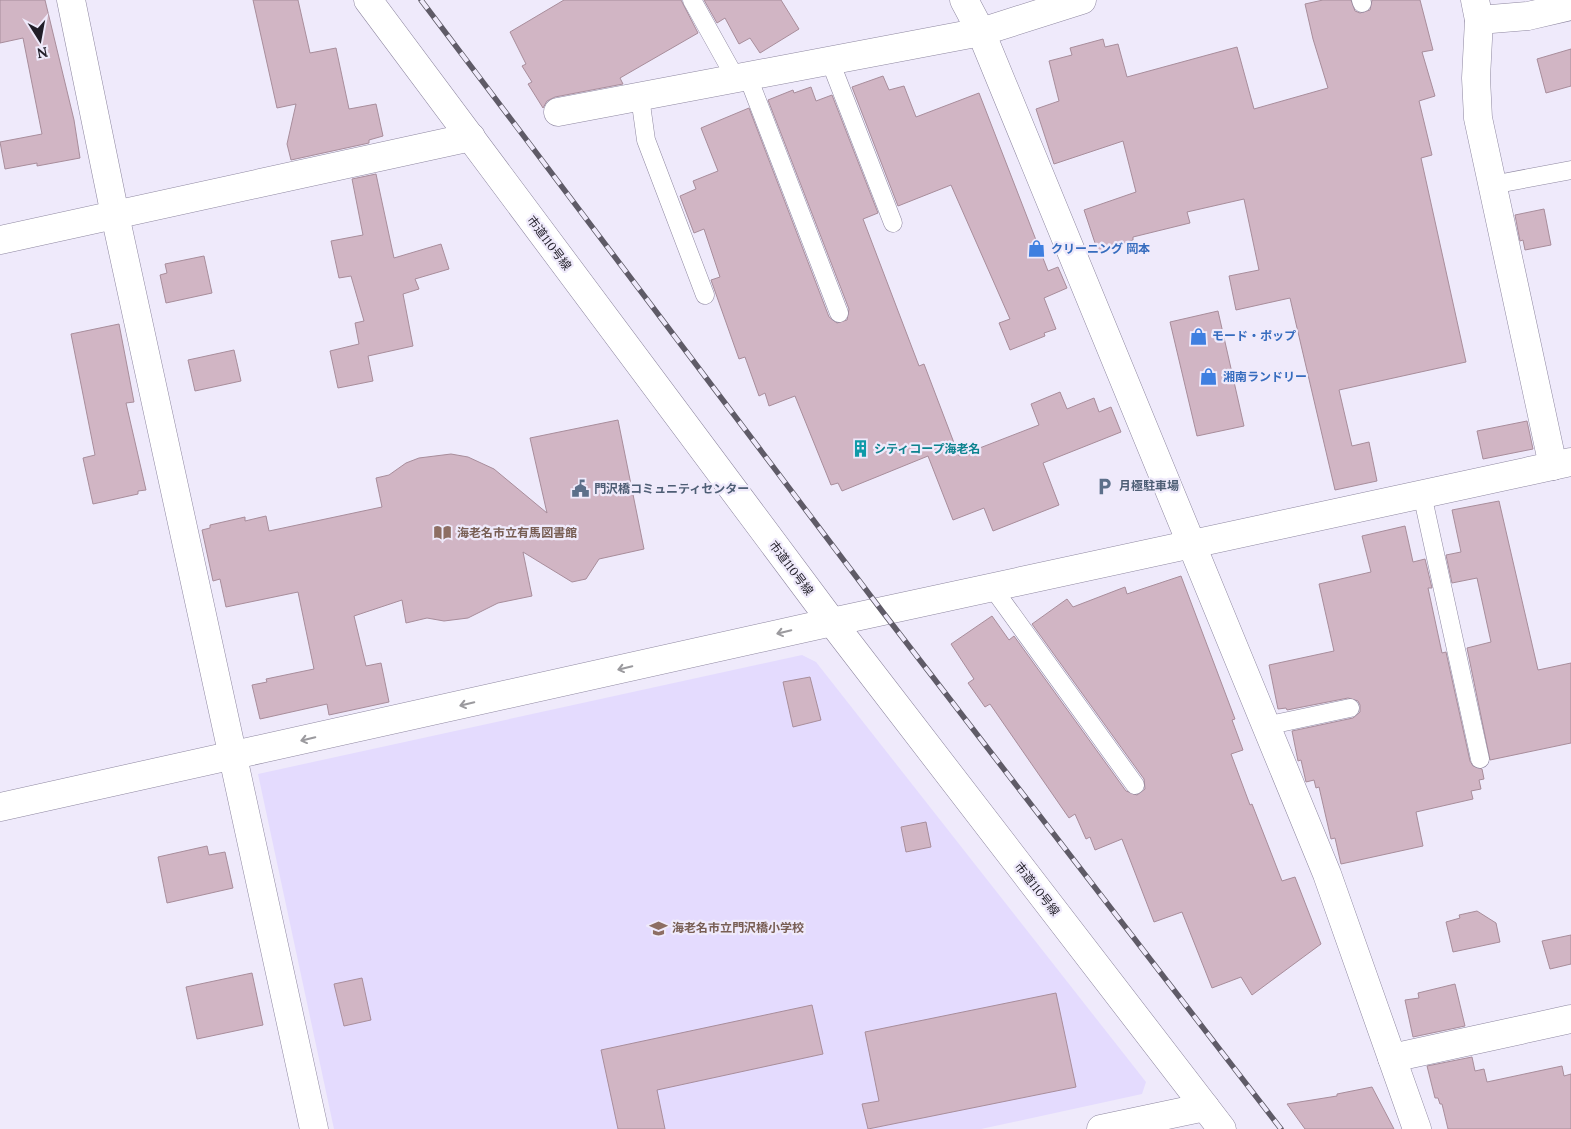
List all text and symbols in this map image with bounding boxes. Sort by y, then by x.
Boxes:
north arrow [15,15,65,65]
text: N [35,43,50,63]
street label: 市道110号線 [524,213,575,273]
shop icon: クリーニング 岡本 [1027,239,1047,259]
place label: クリーニング 岡本 [1051,241,1150,256]
shop icon: モード・ポップ [1188,326,1208,346]
place label: モード・ポップ [1212,328,1296,343]
shop icon: 湘南ランドリー [1199,367,1219,387]
place label: 湘南ランドリー [1223,369,1307,384]
building icon: シティコープ海老名 [850,439,870,459]
place label: シティコープ海老名 [874,441,981,456]
parking icon: 月極駐車場 [1095,476,1115,496]
place label: 月極駐車場 [1119,478,1179,493]
public building icon: 門沢橋コミュニティセンター [570,479,590,499]
place label: 門沢橋コミュニティセンター [594,481,749,496]
library icon: 海老名市立有馬図書館 [433,523,453,543]
place label: 海老名市立有馬図書館 [457,525,577,540]
street label: 市道110号線 [766,538,817,598]
one-way arrow [776,628,792,638]
one-way arrow [618,664,634,673]
one-way arrow [459,699,475,709]
one-way arrow [301,735,317,744]
street label: 市道110号線 [1012,859,1063,919]
school or university icon: 海老名市立門沢橋小学校 [648,918,668,938]
place label: 海老名市立門沢橋小学校 [672,920,804,935]

